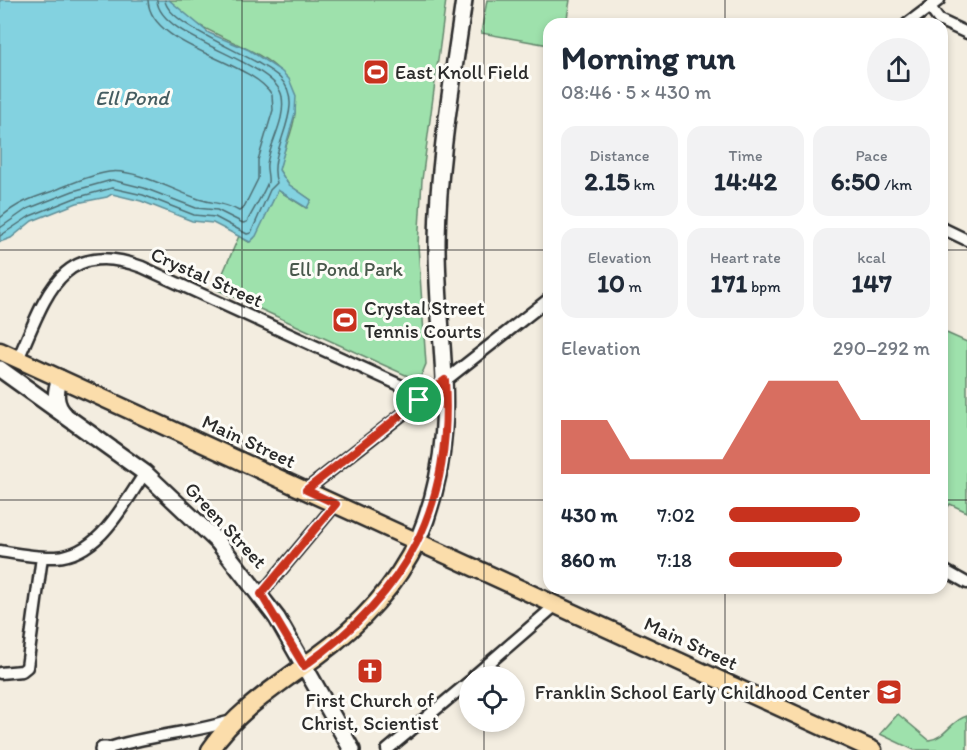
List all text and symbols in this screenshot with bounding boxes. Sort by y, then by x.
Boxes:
text: Morning run [561,38,736,77]
button: share [867,38,930,101]
sports icon: East Knoll Field [361,57,391,87]
place label: East Knoll Field [395,60,529,84]
text: 08:46 · 5 × 430 m [561,80,711,104]
water label: Ell Pond [95,85,170,110]
text: Distance [590,146,649,165]
text: Time [728,146,763,165]
text: Pace [855,146,888,165]
text: 2.15 [584,165,630,197]
text: 14:42 [714,165,777,197]
text: 6:50 [831,165,881,197]
text: km [630,175,655,194]
text: /km [881,175,912,194]
street label: Crystal Street [147,242,267,313]
text: Elevation [588,248,651,267]
text: Heart rate [710,248,781,267]
text: kcal [857,248,886,267]
park label: Ell Pond Park [289,257,404,281]
text: 10 [597,267,625,299]
text: 171 [710,267,747,299]
text: 147 [851,267,892,299]
text: m [625,277,642,296]
text: bpm [747,277,781,296]
place label: Crystal Street Tennis Courts [364,296,485,343]
sports icon: Crystal Street Tennis Courts [330,305,360,335]
text: Elevation [561,336,640,360]
text: 290–292 m [833,336,930,360]
pin [393,374,444,425]
icon: arrive [402,383,435,416]
street label: Main Street [198,409,300,473]
street label: Green Street [180,477,272,574]
text: 430 m [561,503,618,527]
text: 7:02 [657,503,695,527]
text: 860 m [561,548,616,572]
text: 7:18 [657,548,692,572]
street label: Main Street [640,611,742,675]
church icon: First Church of Christ, Scientist [355,656,385,686]
map controls [459,666,525,732]
button: locate [459,666,525,732]
school or university icon: Franklin School Early Childhood Center [874,677,904,707]
place label: Franklin School Early Childhood Center [535,680,870,704]
place label: First Church of Christ, Scientist [301,688,439,735]

